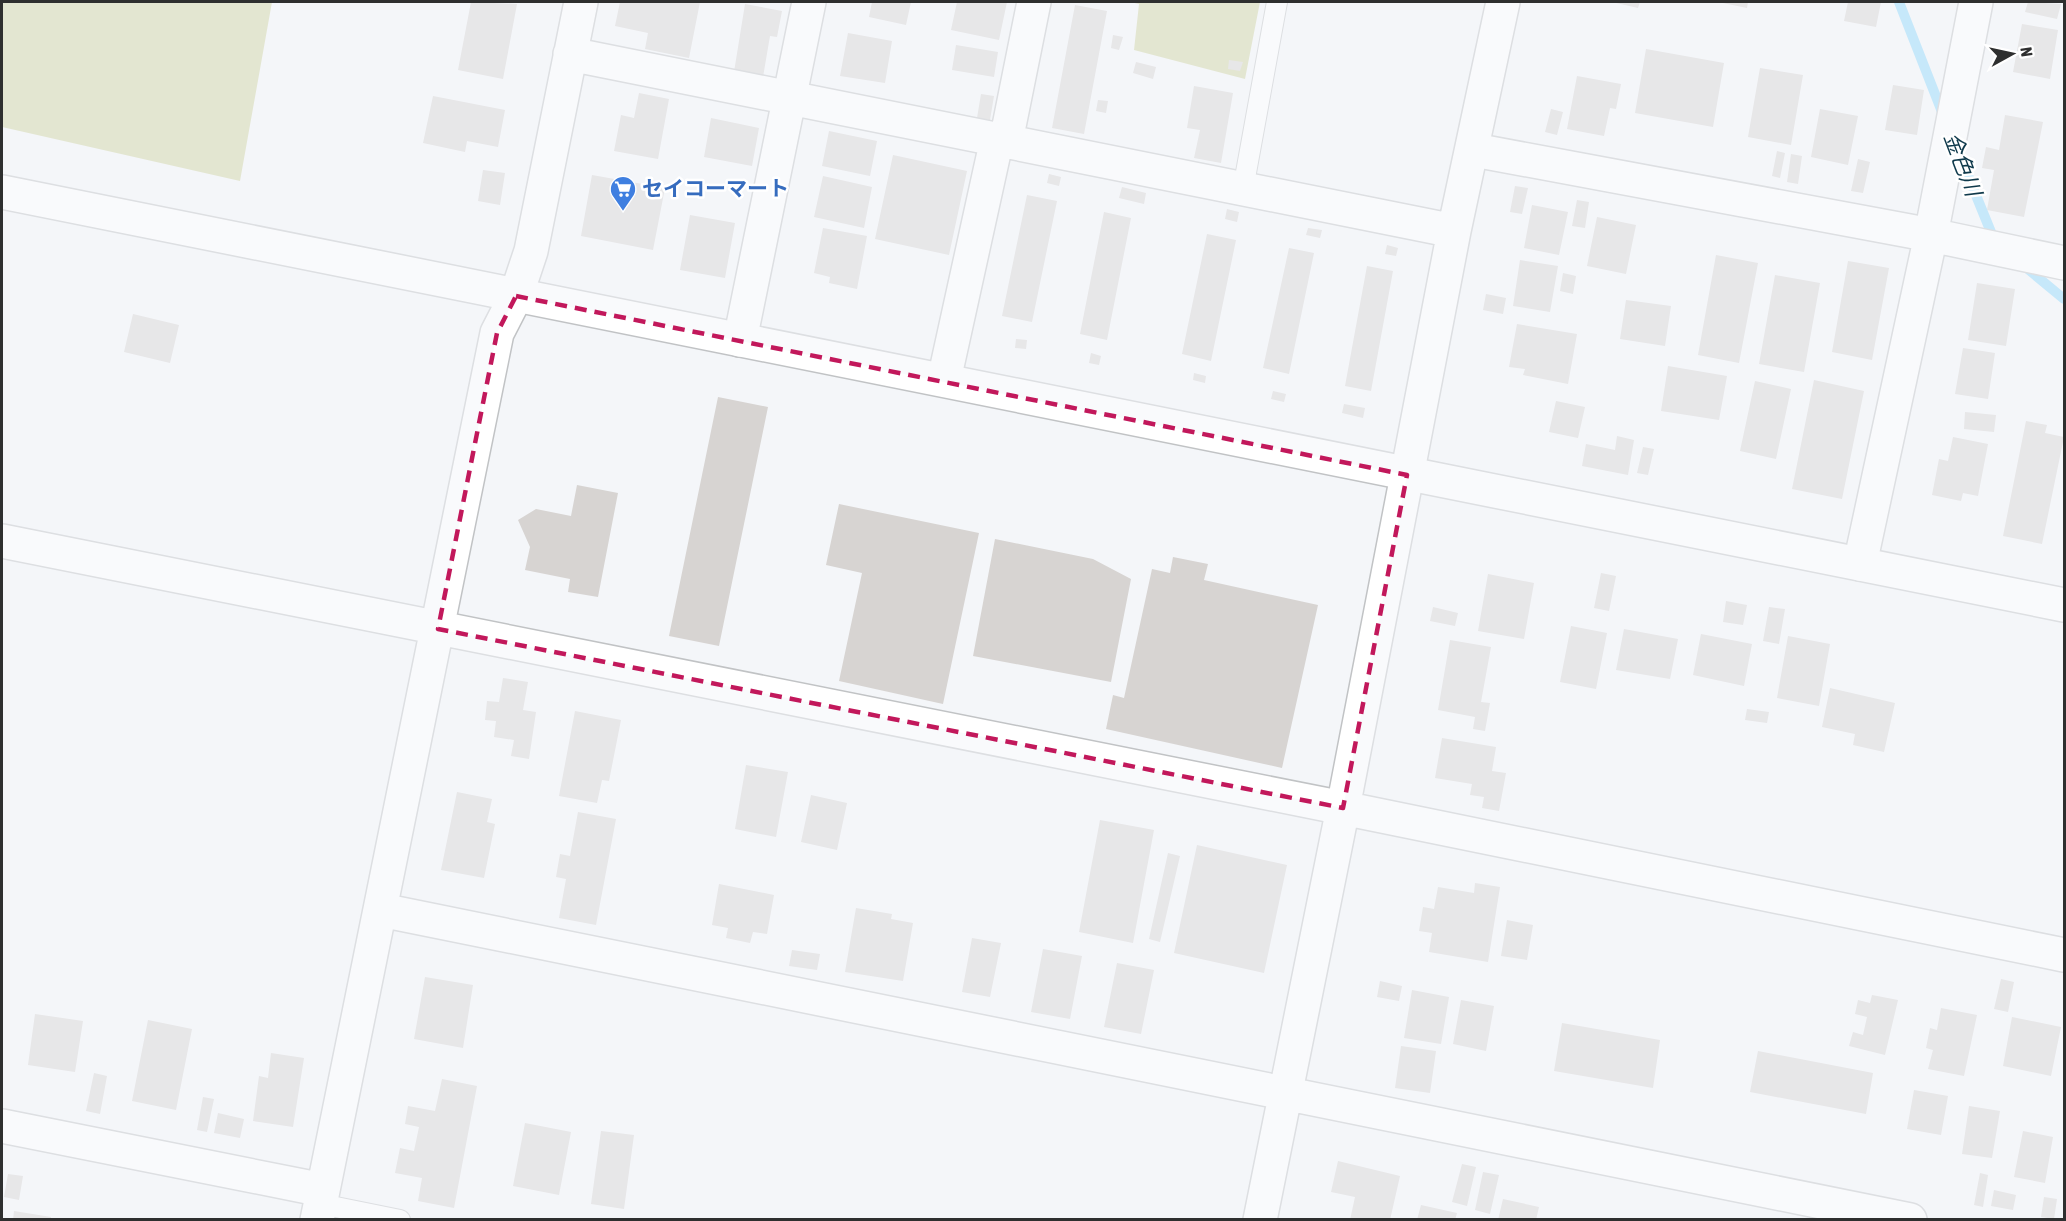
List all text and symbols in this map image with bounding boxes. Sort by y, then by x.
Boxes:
north arrow [1982,24,2042,84]
text: N [2017,46,2036,58]
water label: 金色川 [1939,129,1988,201]
supermarket icon: セイコーマート [608,174,638,212]
place label: セイコーマート [642,176,789,200]

